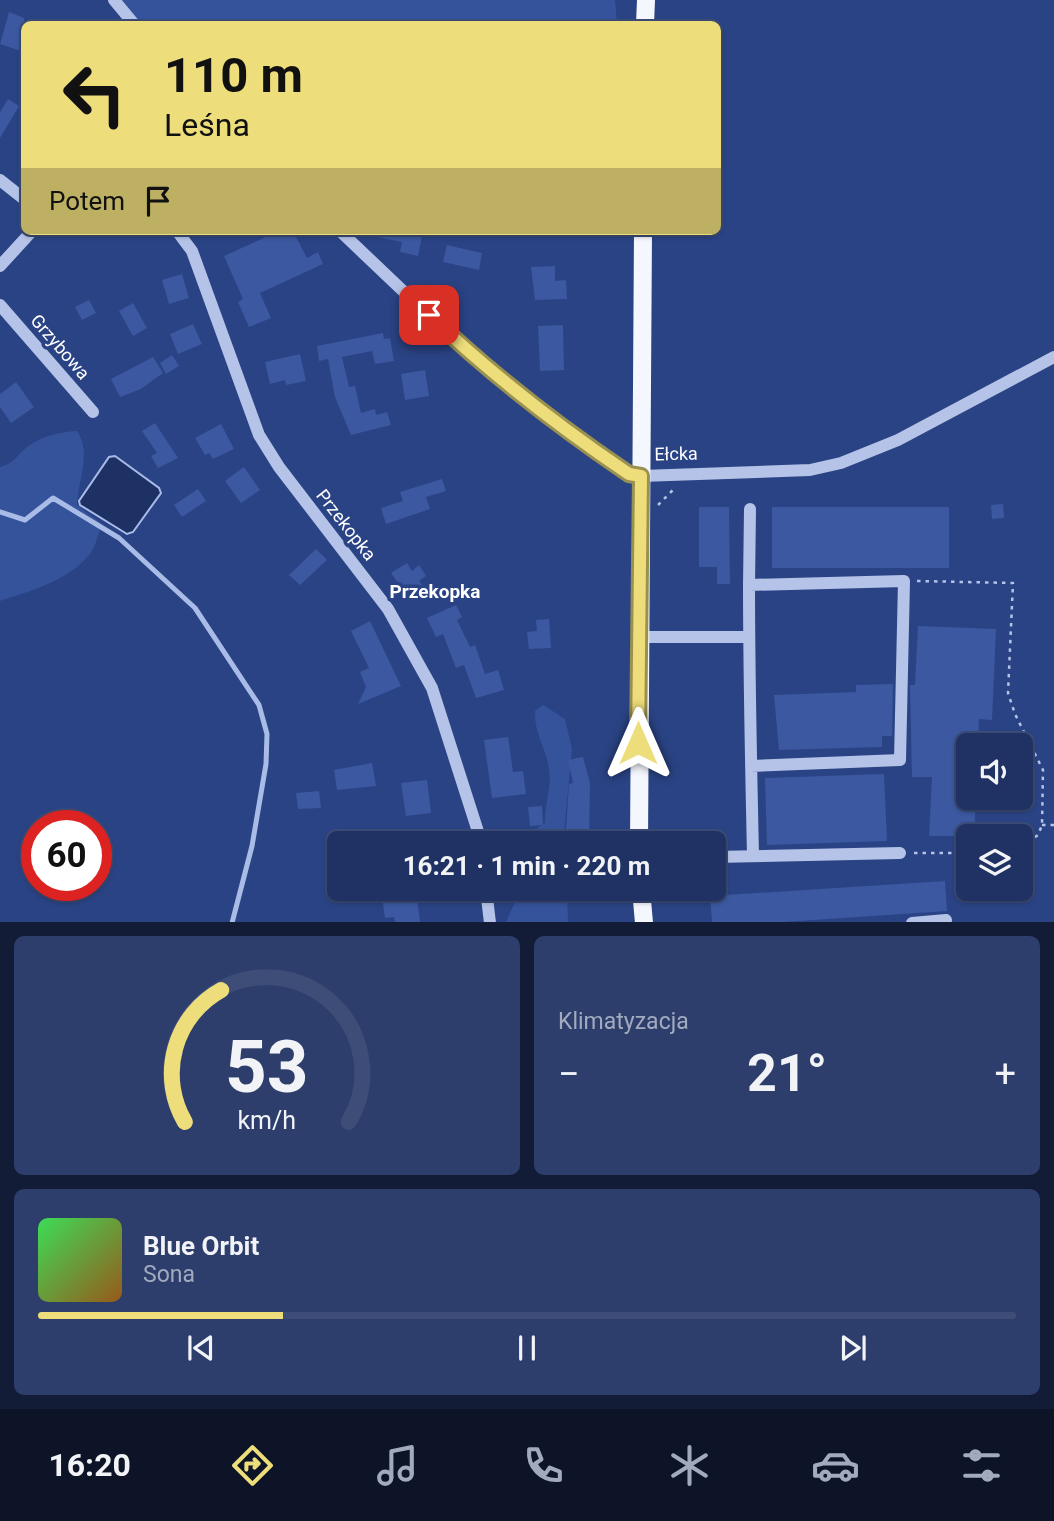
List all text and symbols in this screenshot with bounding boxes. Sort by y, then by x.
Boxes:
text: 110 m [164,47,303,104]
icon: left [49,49,140,140]
text: Leśna [164,106,250,144]
icon: arrive [139,182,177,220]
text: Potem [49,186,125,216]
pin [399,285,459,345]
icon: arrive [410,296,448,334]
street label: Grzybowa [26,310,94,384]
street label: Ełcka [654,443,698,464]
street label: Przekopka [312,485,381,564]
district label: Przekopka [390,580,480,603]
position arrow [601,706,675,780]
map controls [956,733,1033,901]
button: sound [956,733,1033,810]
speed limit sign: 60 [21,810,112,901]
button: layers [956,824,1033,901]
text: 16:21 · 1 min · 220 m [403,851,650,881]
text: Klimatyzacja [558,1008,689,1035]
text: 53 [225,1024,309,1110]
text: 21° [747,1043,827,1104]
text: − [558,1052,580,1096]
text: + [994,1052,1016,1096]
text: km/h [238,1105,296,1134]
text: Blue Orbit [143,1231,259,1261]
text: Sona [143,1261,195,1288]
icon: previous [182,1329,220,1367]
icon: pause [508,1329,546,1367]
icon: next [834,1329,872,1367]
icon: directions [228,1441,277,1490]
icon: music [373,1441,422,1490]
icon: phone [519,1441,568,1490]
icon: climate [665,1441,714,1490]
icon: car [811,1441,860,1490]
icon: filters [957,1441,1006,1490]
text: 16:20 [48,1446,131,1484]

